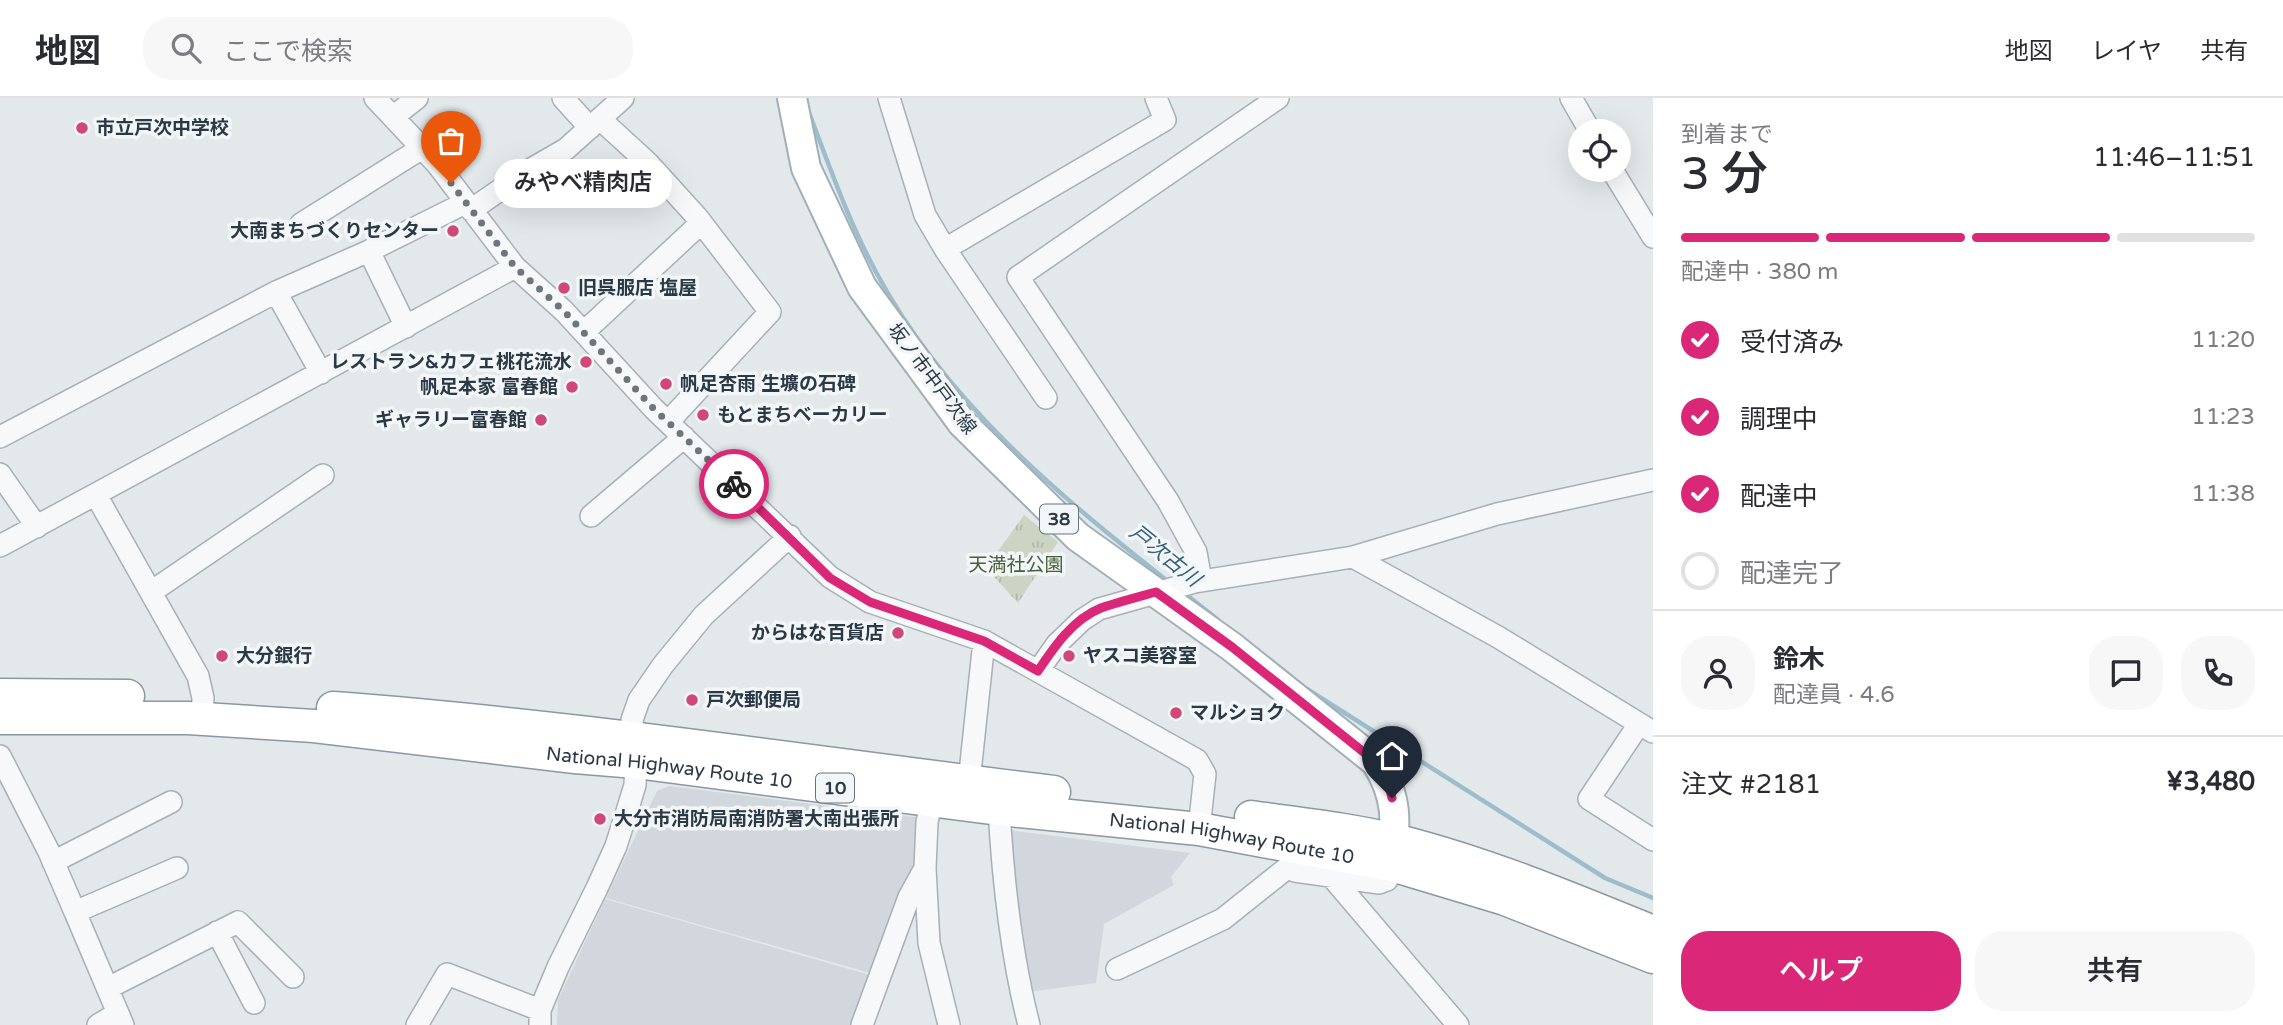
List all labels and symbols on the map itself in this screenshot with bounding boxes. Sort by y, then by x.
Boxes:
pin [421,111,481,183]
place label: 市立戸次中学校 [96,117,229,139]
marker: 市立戸次中学校 [74,120,90,136]
callout: みやべ精肉店 [493,158,672,208]
place label: 大南まちづくりセンター [230,220,439,242]
marker: 大南まちづくりセンター [445,223,461,239]
place label: 旧呉服店 塩屋 [578,277,697,299]
marker: 旧呉服店 塩屋 [556,280,572,296]
street label: 坂ノ市中戸次線 [883,319,981,439]
place label: レストラン&カフェ桃花流水 [330,351,572,373]
marker: レストラン&カフェ桃花流水 [578,354,594,370]
place label: 帆足杏雨 生壙の石碑 [680,373,856,395]
place label: 帆足本家 富春館 [420,376,558,398]
marker: 帆足杏雨 生壙の石碑 [658,376,674,392]
marker: 帆足本家 富春館 [564,379,580,395]
place label: もとまちベーカリー [717,404,888,426]
marker: もとまちベーカリー [695,407,711,423]
place label: ギャラリー富春館 [375,409,527,431]
marker: ギャラリー富春館 [533,412,549,428]
courier [699,449,769,519]
road number: 38 [1040,505,1078,534]
water label: 戸次古川 [1124,520,1207,593]
park label: 天満社公園 [968,554,1064,576]
place label: からはな百貨店 [751,622,884,644]
marker: からはな百貨店 [890,625,906,641]
place label: 大分銀行 [236,645,312,667]
place label: ヤスコ美容室 [1083,645,1197,667]
marker: 大分銀行 [214,648,230,664]
marker: ヤスコ美容室 [1061,648,1077,664]
place label: 戸次郵便局 [706,689,801,711]
marker: 戸次郵便局 [684,692,700,708]
place label: マルショク [1190,702,1285,724]
marker: マルショク [1168,705,1184,721]
pin [1362,726,1422,798]
street label: National Highway Route 10 [545,743,794,793]
road number: 10 [816,774,854,802]
place label: 大分市消防局南消防署大南出張所 [614,808,899,830]
street label: National Highway Route 10 [1108,809,1356,869]
marker: 大分市消防局南消防署大南出張所 [592,811,608,827]

